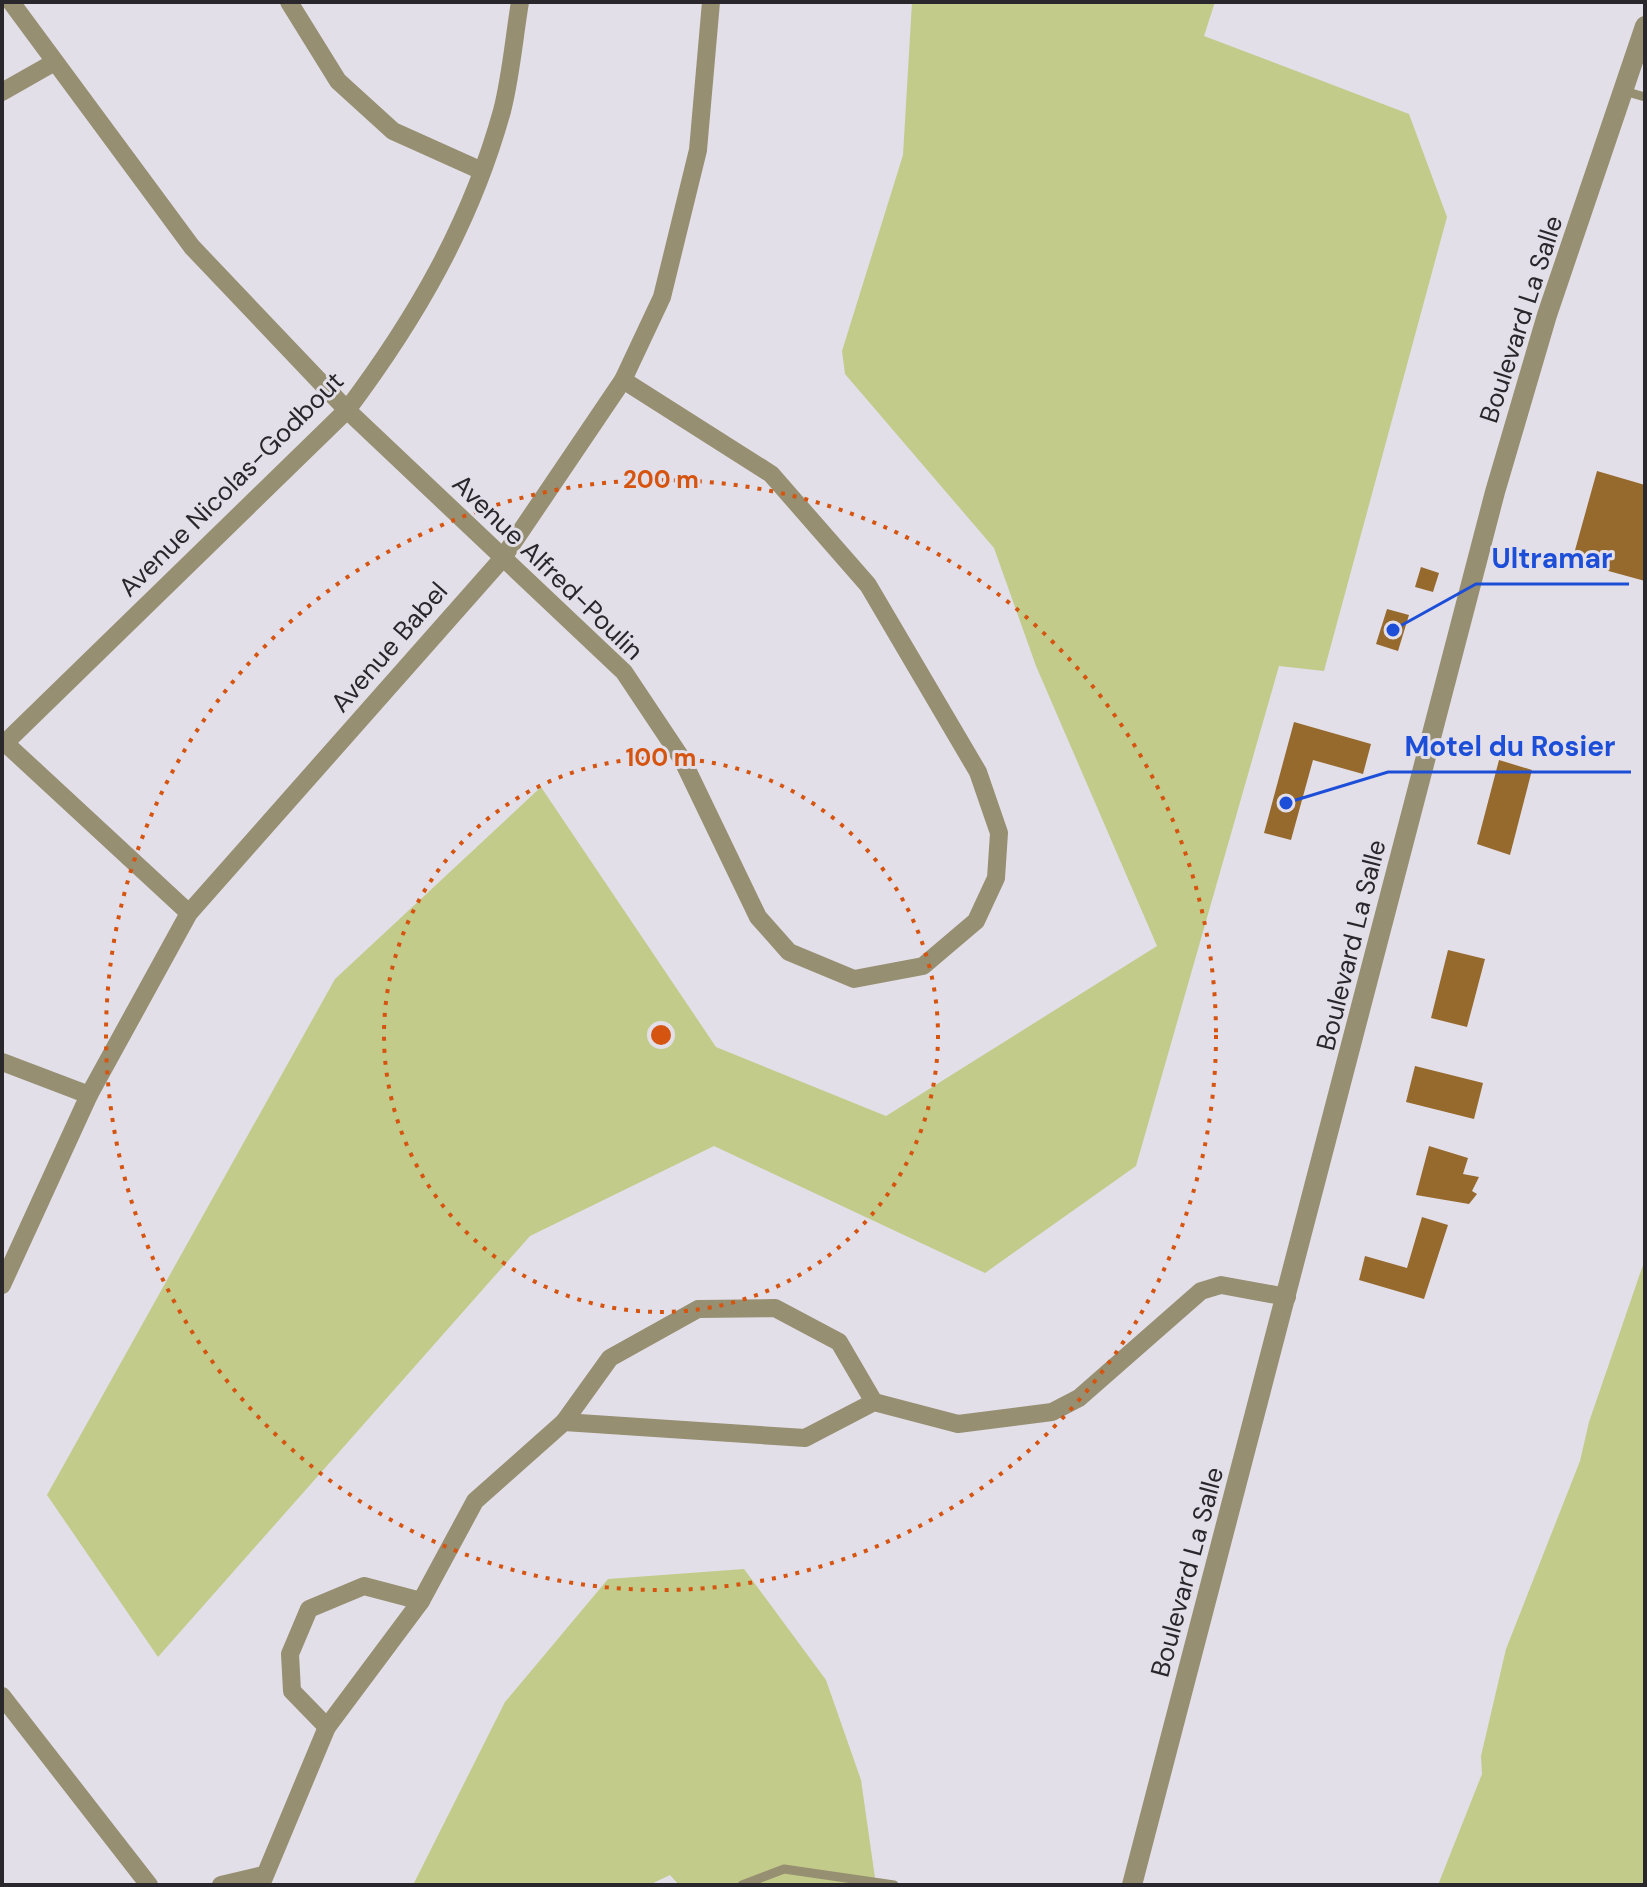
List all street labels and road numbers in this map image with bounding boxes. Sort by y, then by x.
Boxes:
street label: Boulevard La Salle [1471,211,1571,427]
street label: Avenue Nicolas-Godbout [111,364,351,604]
street label: Avenue Alfred-Poulin [445,467,651,667]
street label: Avenue Babel [323,575,455,719]
street label: Boulevard La Salle [1308,836,1394,1054]
street label: Boulevard La Salle [1143,1463,1231,1681]

